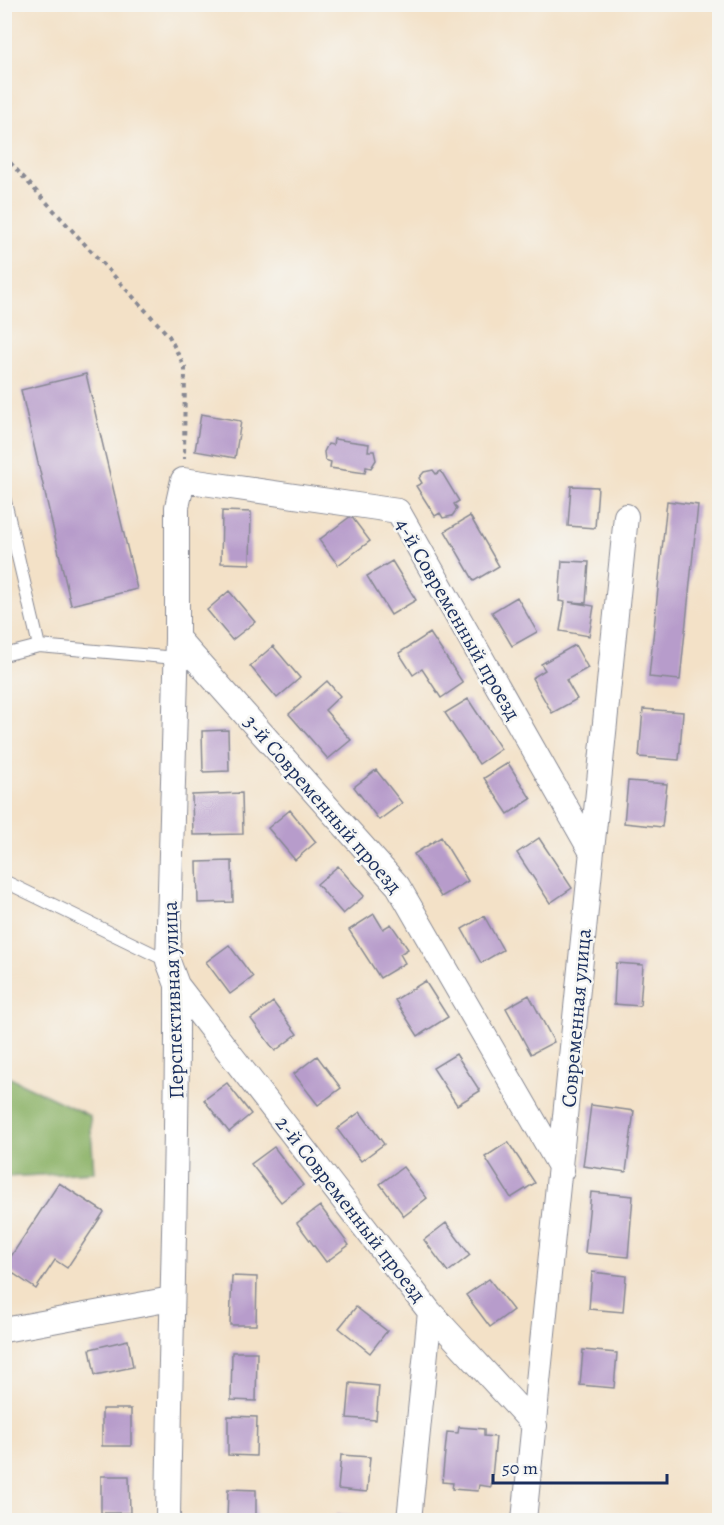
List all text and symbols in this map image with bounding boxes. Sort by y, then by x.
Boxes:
street label: 4-й Современный проезд [389,513,527,725]
street label: 3-й Современный проезд [238,709,408,899]
street label: Перспективная улица [156,900,190,1099]
street label: Современная улица [554,927,598,1109]
street label: 2-й Современный проезд [269,1110,433,1308]
scale bar [493,1447,667,1485]
text: 50 m [502,1456,538,1480]

